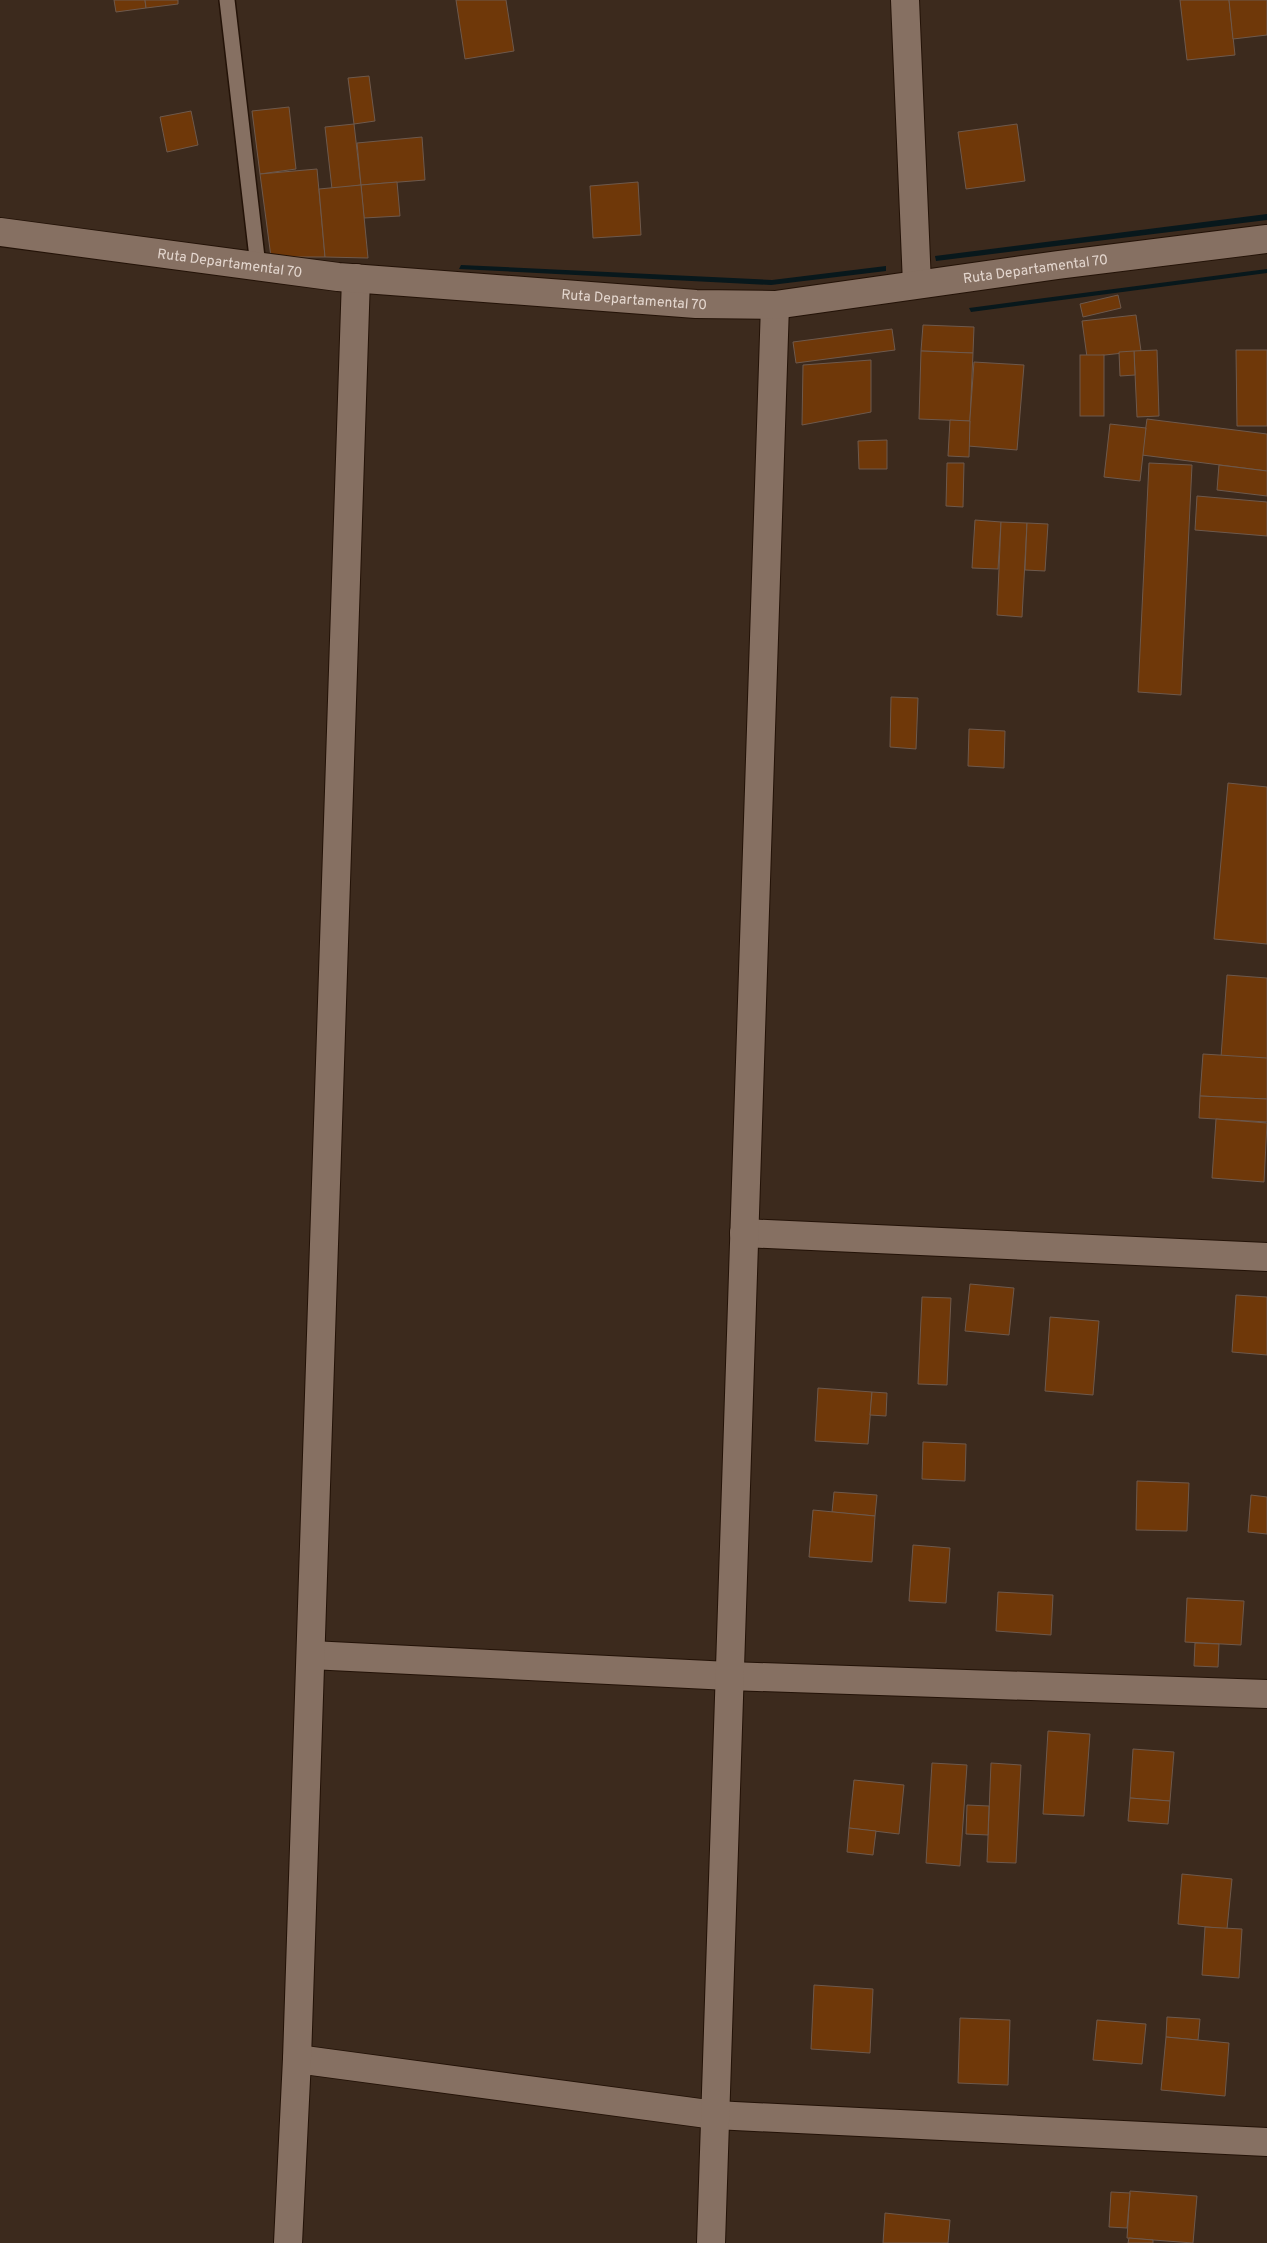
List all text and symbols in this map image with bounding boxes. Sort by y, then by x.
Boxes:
street label: Ruta Departamental 70 [156,246,303,282]
street label: Ruta Departamental 70 [962,252,1109,288]
street label: Ruta Departamental 70 [561,287,707,314]

